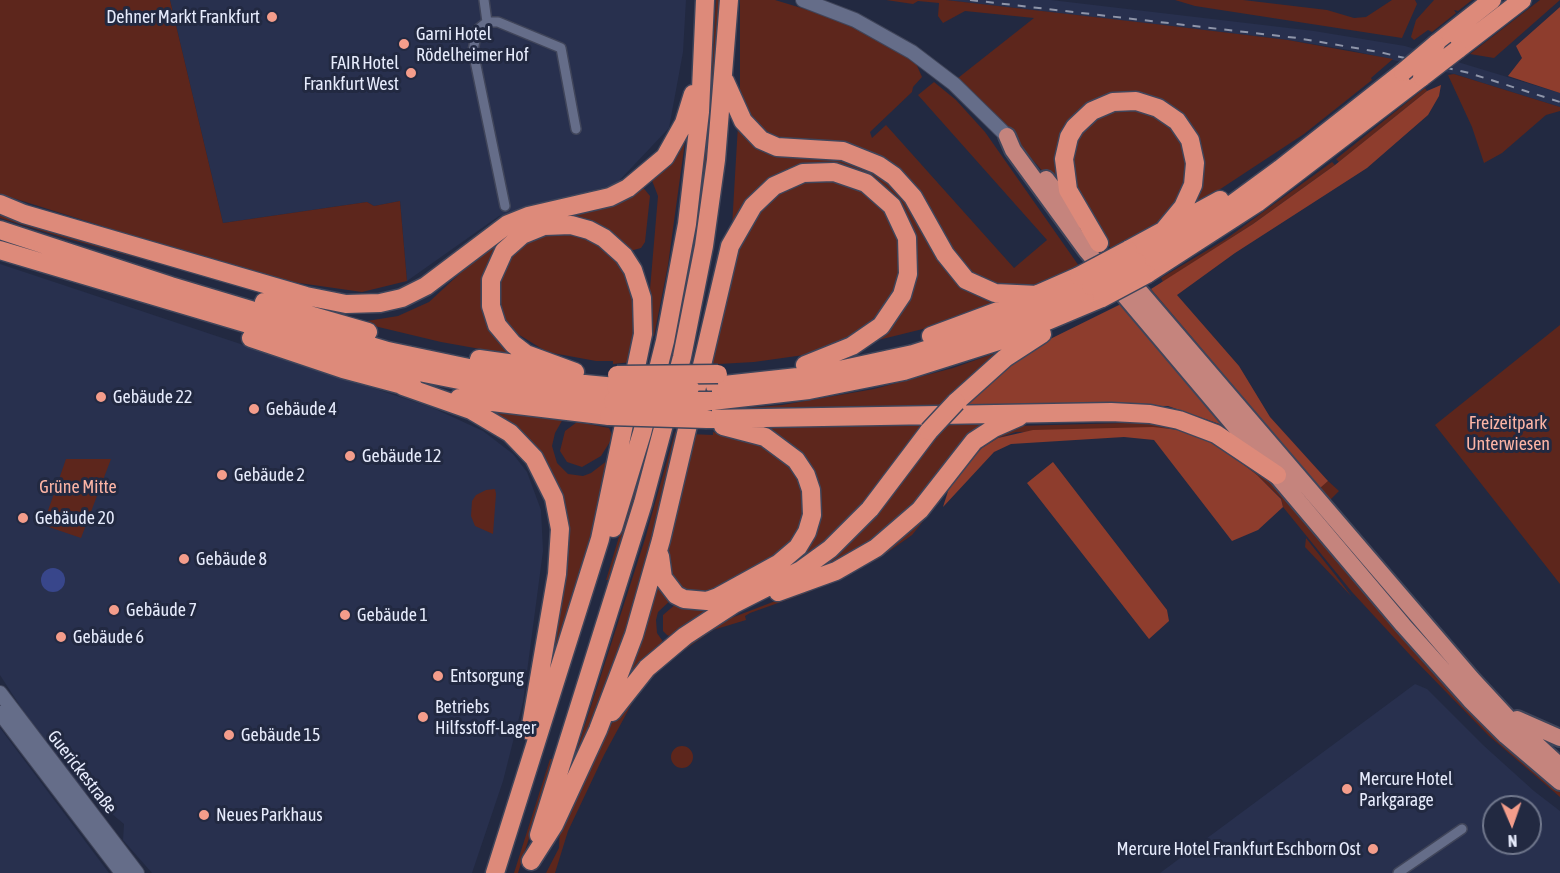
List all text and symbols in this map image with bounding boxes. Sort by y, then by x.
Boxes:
place label: Dehner Markt Frankfurt [106,6,260,28]
marker: Dehner Markt Frankfurt [265,10,279,24]
place label: Garni Hotel Rödelheimer Hof [416,23,529,66]
marker: Garni Hotel Rödelheimer Hof [397,37,411,51]
place label: FAIR Hotel Frankfurt West [303,52,399,94]
marker: FAIR Hotel Frankfurt West [404,66,418,80]
place label: Gebäude 22 [113,386,192,408]
marker: Gebäude 22 [94,390,108,404]
place label: Gebäude 4 [266,398,337,420]
marker: Gebäude 4 [247,402,261,416]
park label: Freizeitpark Unterwiesen [1466,412,1550,454]
place label: Gebäude 12 [362,445,441,467]
marker: Gebäude 12 [343,449,357,463]
place label: Gebäude 2 [234,464,305,486]
marker: Gebäude 2 [215,468,229,482]
park label: Grüne Mitte [39,476,117,498]
place label: Gebäude 20 [35,507,114,529]
marker: Gebäude 20 [16,511,30,525]
place label: Gebäude 8 [196,548,267,570]
marker: Gebäude 8 [177,552,191,566]
place label: Gebäude 7 [126,599,197,621]
marker: Gebäude 7 [107,603,121,617]
place label: Gebäude 1 [357,604,428,626]
marker: Gebäude 1 [338,608,352,622]
place label: Gebäude 6 [73,626,144,648]
marker: Gebäude 6 [54,630,68,644]
place label: Entsorgung [450,665,524,687]
marker: Entsorgung [431,669,445,683]
place label: Betriebs Hilfsstoff-Lager [435,696,536,738]
marker: Betriebs Hilfsstoff-Lager [416,710,430,724]
place label: Gebäude 15 [241,724,320,746]
street label: Guerickestraße [43,726,121,818]
marker: Gebäude 15 [222,728,236,742]
place label: Mercure Hotel Parkgarage [1359,768,1453,810]
marker: Mercure Hotel Parkgarage [1340,782,1354,796]
north arrow [1482,795,1542,855]
place label: Neues Parkhaus [216,804,323,826]
marker: Neues Parkhaus [197,808,211,822]
text: N [1508,832,1518,850]
place label: Mercure Hotel Frankfurt Eschborn Ost [1117,838,1361,860]
marker: Mercure Hotel Frankfurt Eschborn Ost [1366,842,1380,856]

